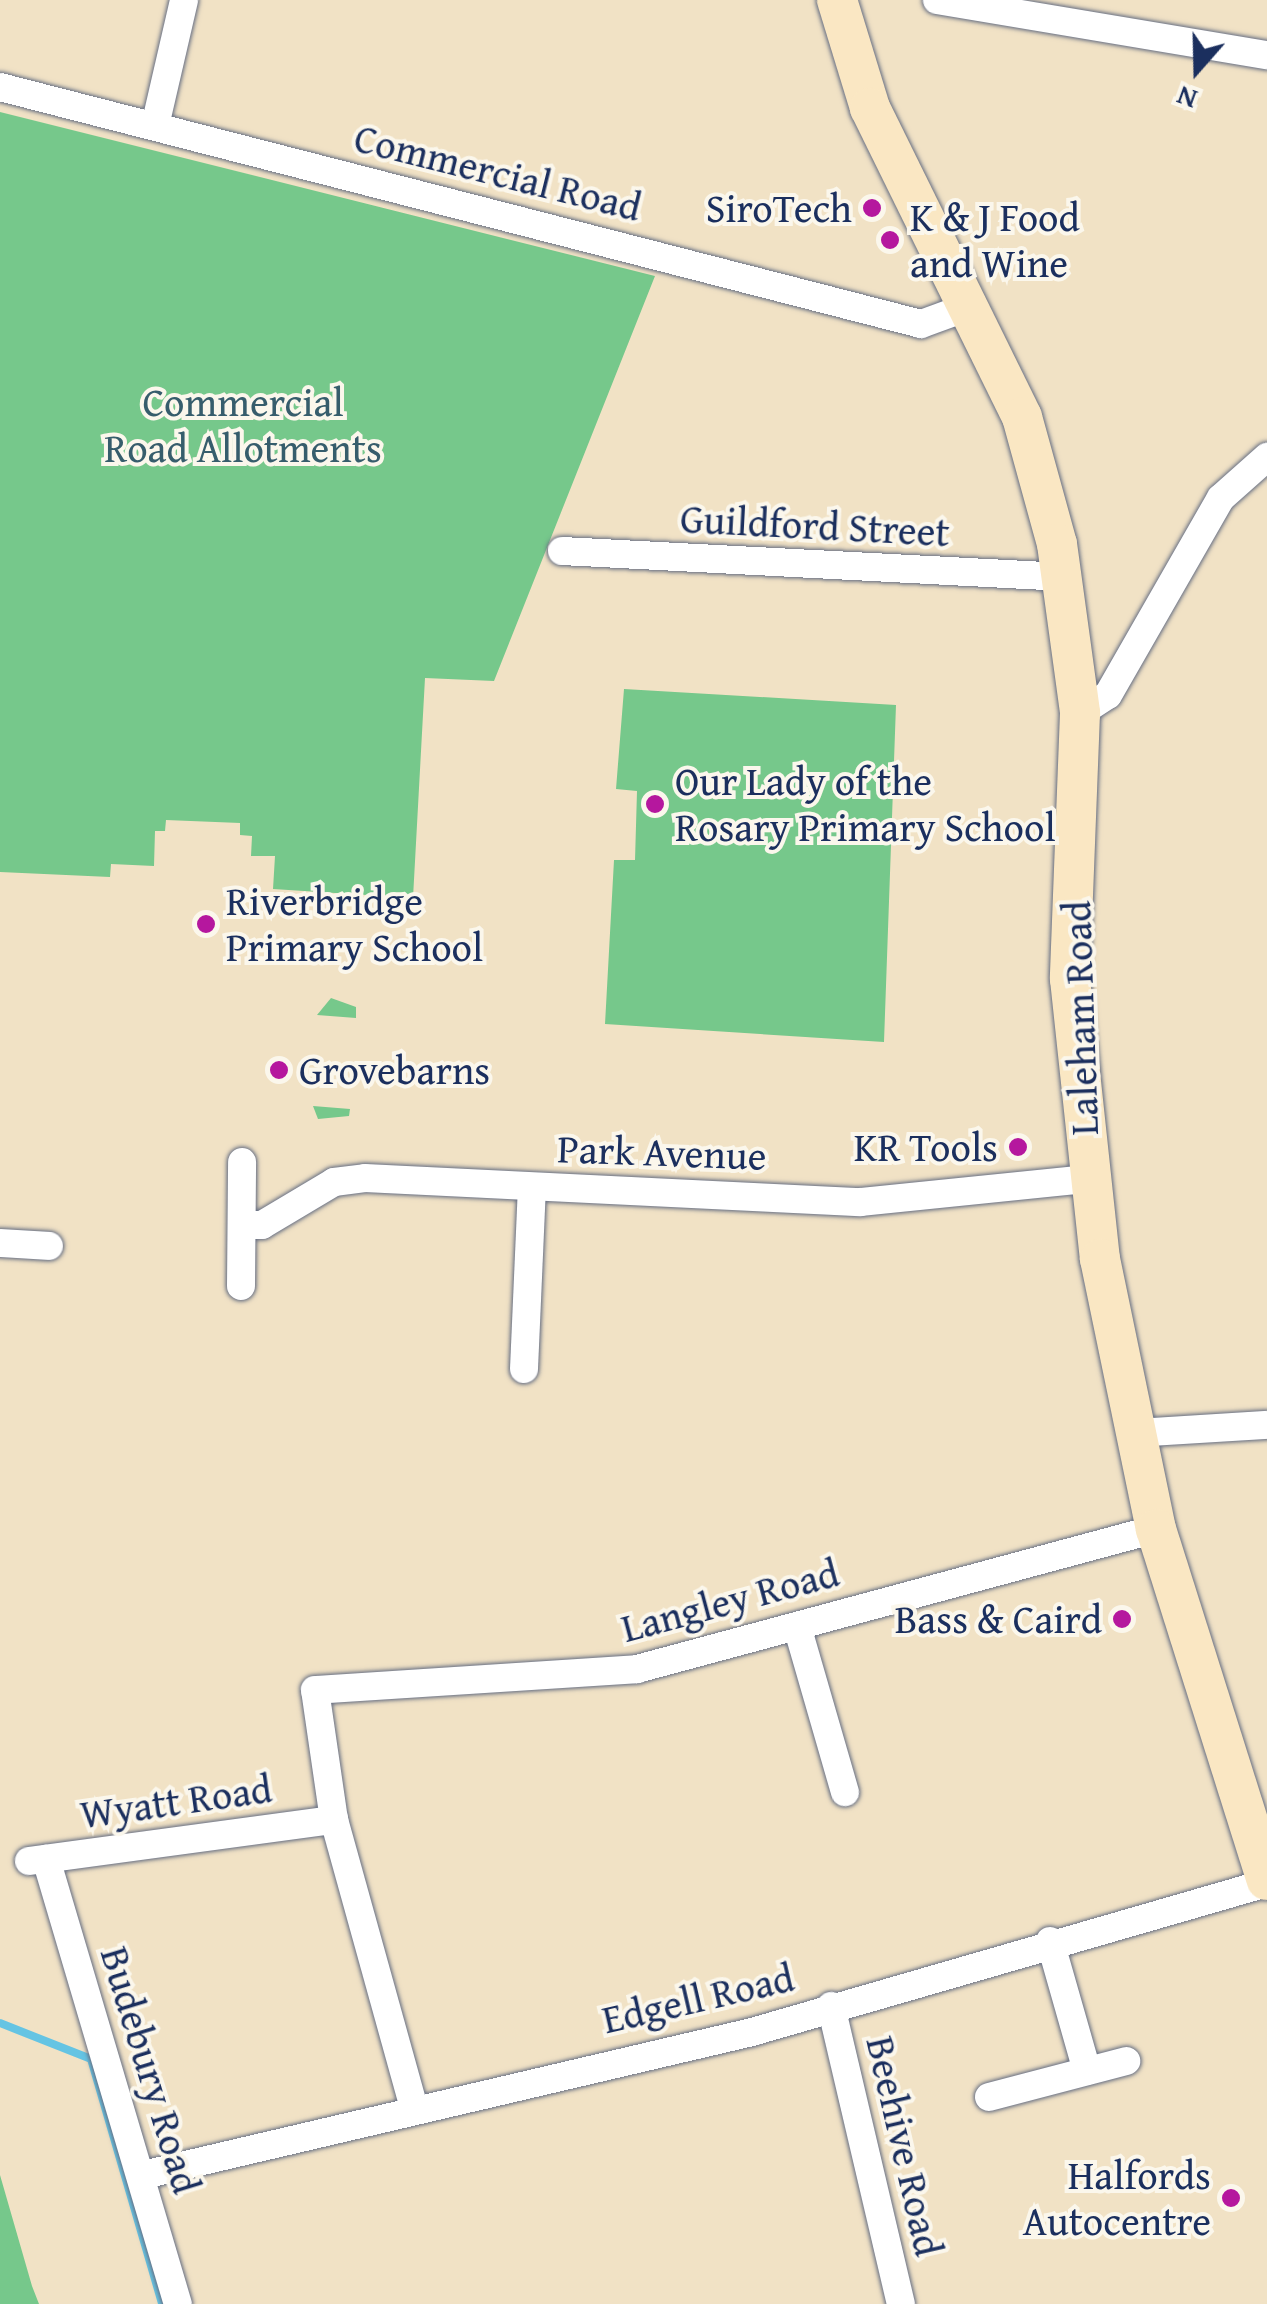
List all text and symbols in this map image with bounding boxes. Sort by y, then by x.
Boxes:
north arrow [1147,20,1247,120]
text: N [1171,76,1202,121]
street label: Commercial Road [350,113,646,231]
place label: SiroTech [706,184,852,232]
place label: K & J Food and Wine [910,193,1080,287]
marker: SiroTech [861,197,883,219]
marker: K & J Food and Wine [879,229,901,251]
park label: Commercial Road Allotments [104,378,382,472]
street label: Guildford Street [679,494,951,556]
place label: Our Lady of the Rosary Primary School [675,757,1056,851]
marker: Our Lady of the Rosary Primary School [644,793,666,815]
place label: Riverbridge Primary School [226,877,483,971]
street label: Laleham Road [1052,900,1108,1136]
marker: Riverbridge Primary School [195,913,217,935]
place label: Grovebarns [299,1046,490,1094]
marker: Grovebarns [268,1059,290,1081]
place label: KR Tools [854,1123,998,1171]
street label: Park Avenue [557,1124,767,1180]
marker: KR Tools [1007,1136,1029,1158]
street label: Langley Road [616,1548,844,1652]
place label: Bass & Caird [895,1595,1102,1643]
marker: Bass & Caird [1111,1608,1133,1630]
street label: Wyatt Road [77,1764,275,1838]
street label: Budebury Road [91,1941,211,2199]
street label: Edgell Road [597,1953,799,2043]
street label: Beehive Road [856,2031,954,2261]
place label: Halfords Autocentre [1023,2151,1211,2245]
marker: Halfords Autocentre [1220,2187,1242,2209]

